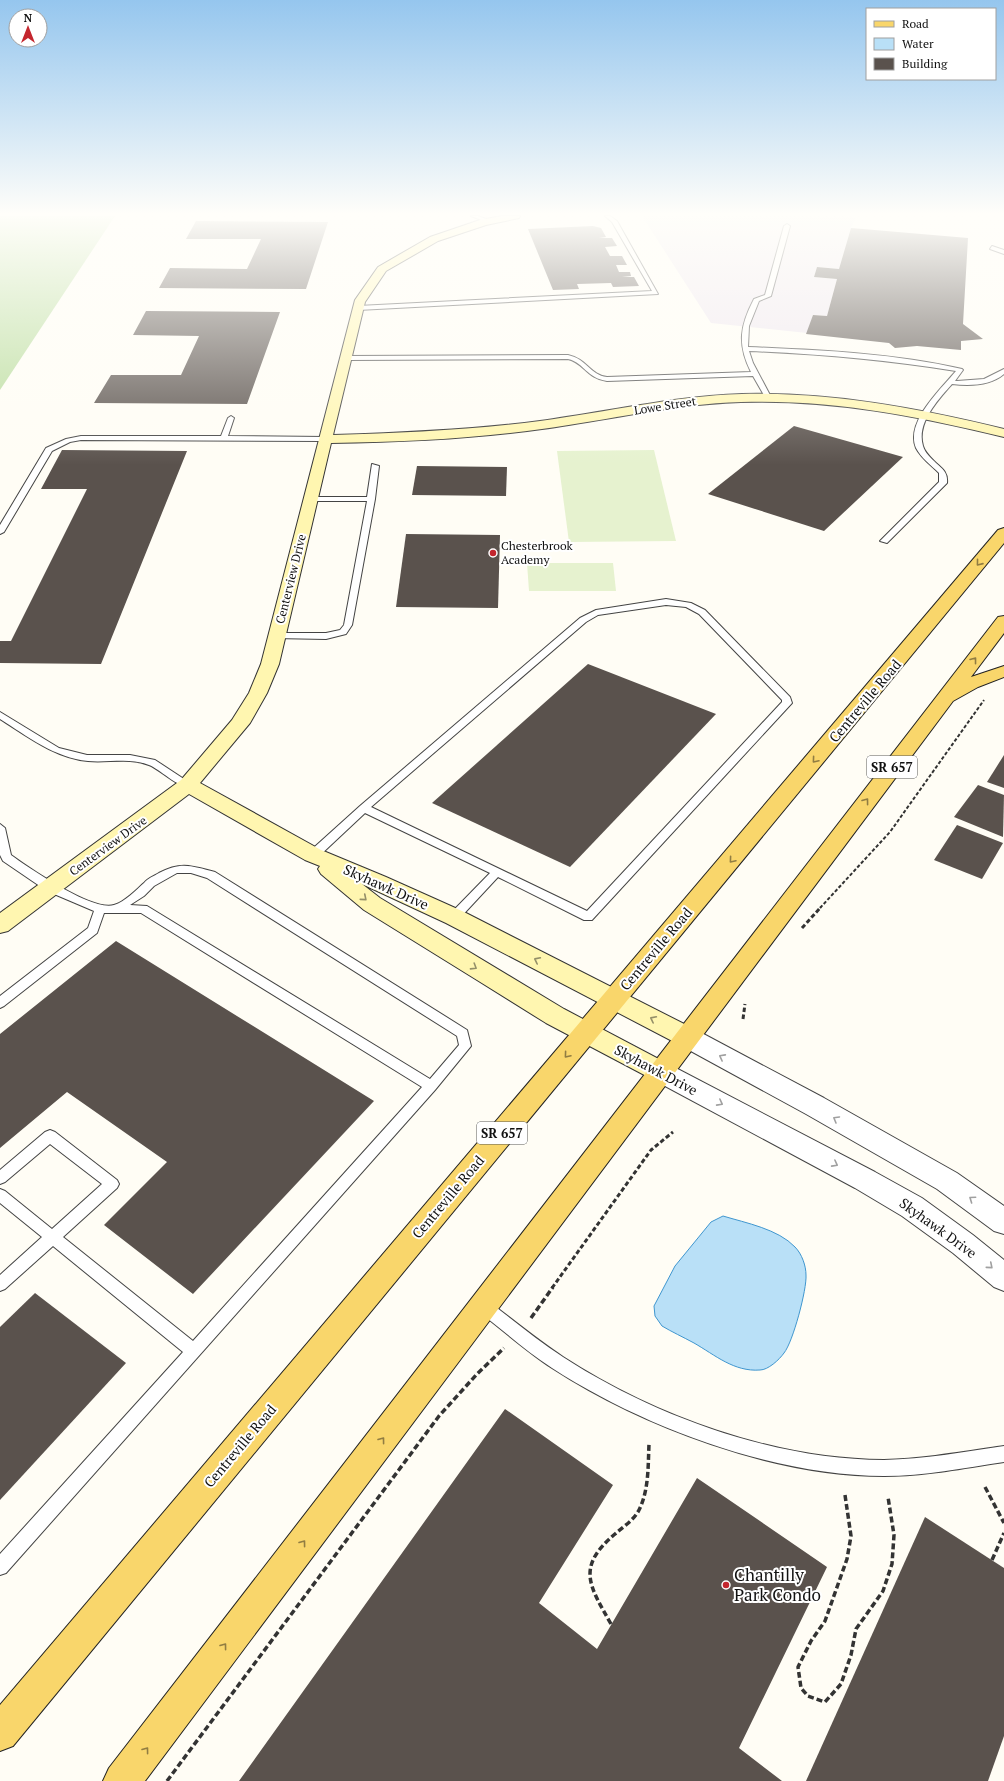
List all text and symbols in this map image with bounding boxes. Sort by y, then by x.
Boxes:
north arrow [8,8,48,48]
legend [866,8,996,80]
text: N [24,11,33,25]
text: Road [902,16,929,31]
text: Water [902,36,934,51]
text: Building [902,56,948,71]
street label: Lowe Street [633,393,698,418]
street label: Centerview Drive [272,532,309,625]
place label: Chesterbrook Academy [501,538,574,567]
marker: Chesterbrook Academy [488,548,498,558]
one-way arrow [977,559,984,566]
street label: Centreville Road [824,655,905,746]
one-way arrow [969,657,977,664]
one-way arrow [813,755,820,762]
road number: SR 657 [867,756,917,778]
one-way arrow [861,799,868,806]
street label: Centerview Drive [66,813,149,879]
one-way arrow [730,855,737,862]
street label: Skyhawk Drive [341,859,432,914]
one-way arrow [360,893,367,900]
street label: Centreville Road [615,903,696,994]
one-way arrow [534,957,541,965]
one-way arrow [470,962,477,970]
one-way arrow [649,1017,657,1024]
street label: Skyhawk Drive [611,1040,701,1099]
one-way arrow [565,1051,572,1058]
one-way arrow [719,1054,727,1061]
one-way arrow [716,1099,723,1106]
one-way arrow [833,1116,841,1123]
road number: SR 657 [477,1122,527,1144]
street label: Centreville Road [407,1151,488,1242]
one-way arrow [831,1159,838,1167]
street label: Skyhawk Drive [896,1193,981,1262]
one-way arrow [969,1196,976,1204]
one-way arrow [985,1262,992,1269]
street label: Centreville Road [199,1400,280,1491]
one-way arrow [377,1437,384,1444]
one-way arrow [298,1540,306,1547]
place label: Chantilly Park Condo [734,1563,821,1606]
marker: Chantilly Park Condo [721,1580,731,1590]
one-way arrow [219,1644,226,1651]
one-way arrow [141,1747,148,1754]

